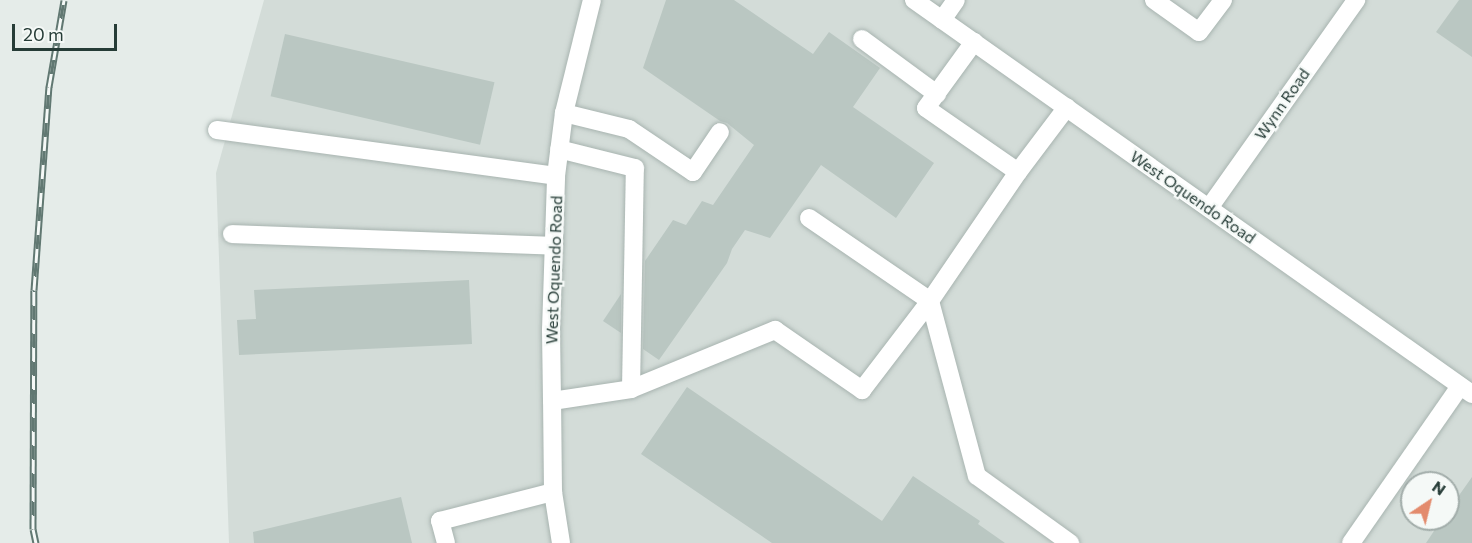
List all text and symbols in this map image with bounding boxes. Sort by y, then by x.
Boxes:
scale bar [15,12,120,50]
text: 20 m [23,23,64,45]
street label: Wynn Road [1250,65,1314,143]
street label: West Oquendo Road [1127,146,1259,248]
street label: West Oquendo Road [542,195,566,345]
north arrow [1400,471,1460,531]
text: N [1429,476,1450,499]

